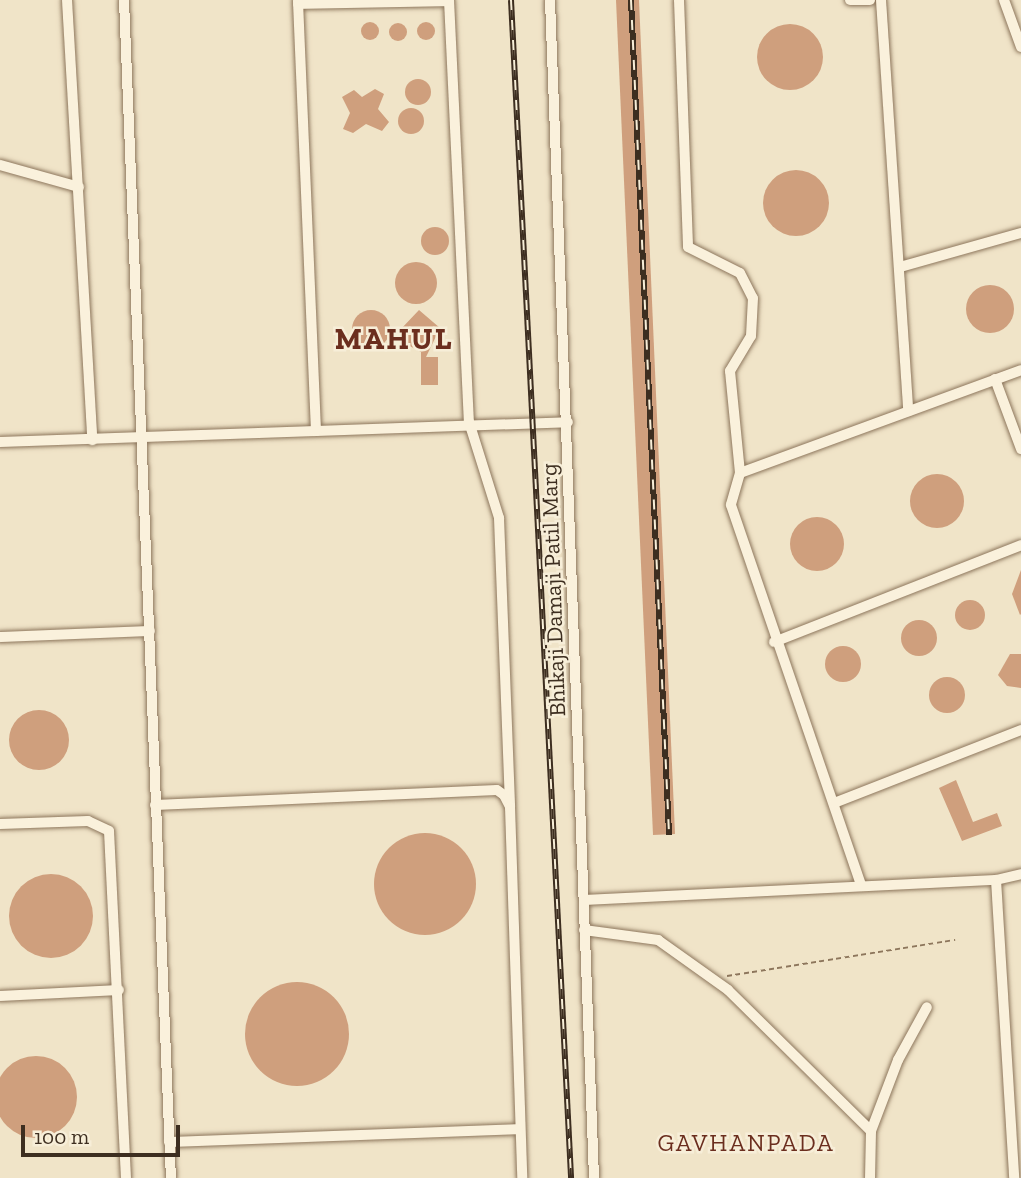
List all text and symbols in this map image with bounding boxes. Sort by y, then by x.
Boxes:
district label: MAHUL [335,321,453,357]
street label: Bhikaji Damaji Patil Marg [535,463,571,717]
scale bar [24,1112,184,1156]
text: 100 m [34,1124,89,1149]
district label: GAVHANPADA [659,1129,833,1157]

